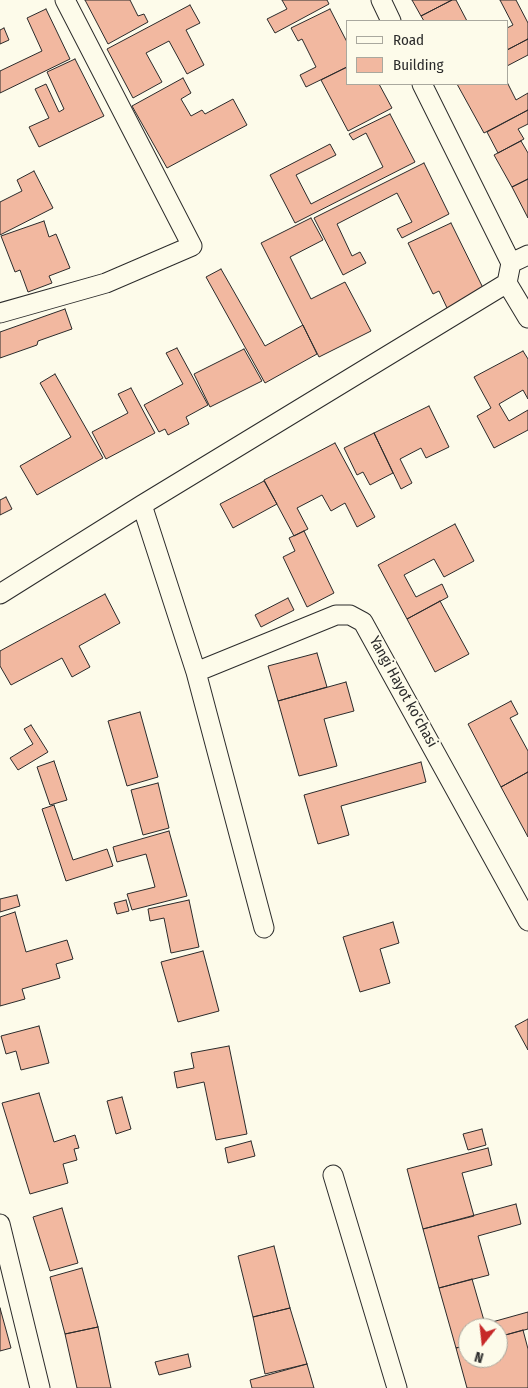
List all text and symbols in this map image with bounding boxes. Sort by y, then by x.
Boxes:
legend [346,20,508,85]
text: Road [393,31,424,49]
text: Building [393,56,444,74]
street label: Yangi Hayot ko'chasi [365,633,441,751]
north arrow [458,1318,508,1368]
text: N [473,1348,485,1366]

